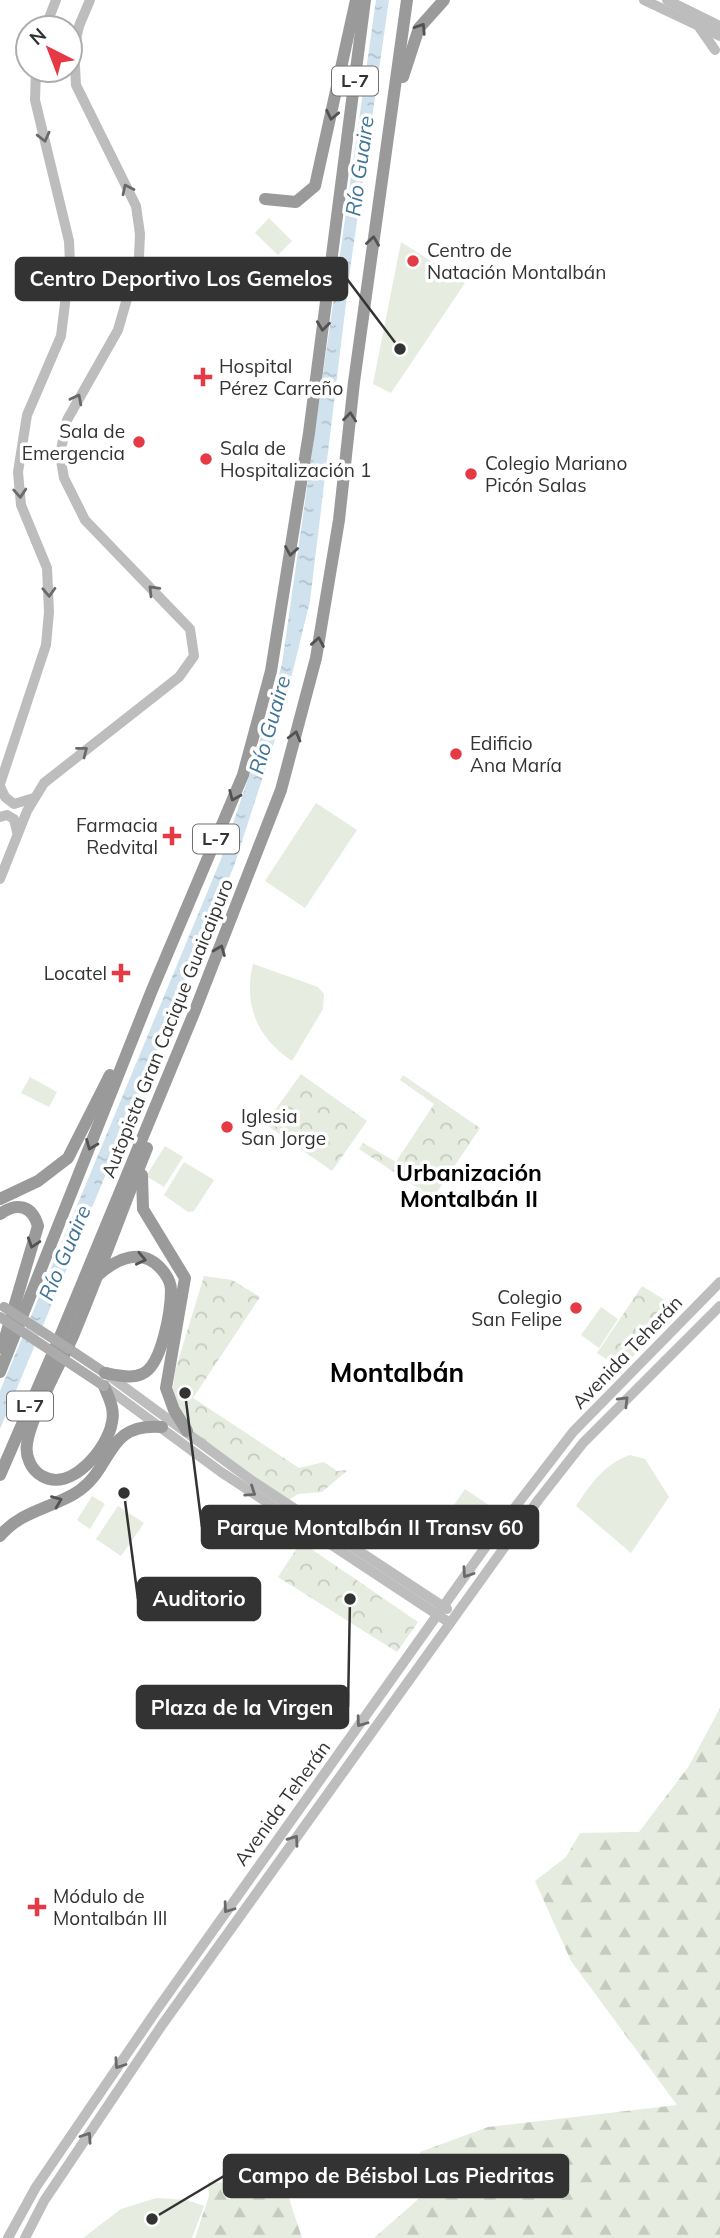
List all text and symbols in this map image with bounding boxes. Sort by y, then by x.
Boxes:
north arrow [14,14,84,84]
one-way arrow [412,22,425,35]
text: N [24,23,51,50]
road number: L-7 [332,66,378,96]
one-way arrow [326,109,341,121]
water label: Río Guaire [339,114,379,218]
one-way arrow [36,131,50,143]
one-way arrow [122,184,136,196]
one-way arrow [366,235,381,247]
place label: Centro de Natación Montalbán [427,238,606,284]
marker: Centro de Natación Montalbán [405,253,421,269]
callout: Centro Deportivo Los Gemelos [16,258,347,300]
text: Centro Deportivo Los Gemelos [30,265,332,291]
one-way arrow [316,320,331,332]
place label: Hospital Pérez Carreño [219,354,343,400]
marker: Hospital Pérez Carreño [193,367,213,387]
one-way arrow [68,394,82,406]
one-way arrow [343,412,358,423]
place label: Sala de Emergencia [22,419,125,465]
marker: Sala de Emergencia [131,434,147,450]
place label: Sala de Hospitalización 1 [220,436,371,482]
marker: Sala de Hospitalización 1 [198,451,214,467]
place label: Colegio Mariano Picón Salas [485,451,627,497]
marker: Colegio Mariano Picón Salas [463,466,479,482]
one-way arrow [12,488,27,499]
one-way arrow [283,545,298,557]
one-way arrow [149,586,162,599]
one-way arrow [41,587,56,598]
one-way arrow [310,637,325,648]
water label: Río Guaire [243,673,295,777]
one-way arrow [287,730,301,742]
place label: Edificio Ana María [470,731,562,777]
one-way arrow [76,746,88,759]
marker: Edificio Ana María [448,746,464,762]
one-way arrow [228,788,242,801]
place label: Farmacia Redvital [76,813,158,859]
road number: L-7 [193,824,239,854]
marker: Farmacia Redvital [164,828,180,844]
street label: Autopista Gran Cacique Guaicaipuro [96,875,238,1181]
one-way arrow [211,945,225,957]
place label: Locatel [44,961,107,985]
marker: Locatel [113,965,129,981]
place label: Iglesia San Jorge [241,1104,326,1150]
marker: Iglesia San Jorge [219,1119,235,1135]
one-way arrow [85,1138,99,1150]
district label: Urbanización Montalbán II [396,1158,542,1213]
water label: Río Guaire [32,1201,96,1304]
one-way arrow [27,1236,42,1248]
one-way arrow [136,1251,147,1266]
place label: Colegio San Felipe [471,1285,562,1331]
street label: Avenida Teherán [567,1290,687,1414]
marker: Colegio San Felipe [568,1300,584,1316]
district label: Montalbán [330,1356,464,1389]
road number: L-7 [7,1392,53,1420]
one-way arrow [616,1396,629,1409]
one-way arrow [244,1484,257,1497]
one-way arrow [51,1496,63,1510]
callout: Parque Montalbán II Transv 60 [202,1506,538,1548]
text: Parque Montalbán II Transv 60 [216,1514,524,1540]
one-way arrow [462,1566,475,1579]
callout: Auditorio [138,1578,260,1620]
text: Auditorio [152,1585,246,1611]
callout: Plaza de la Virgen [137,1686,348,1728]
text: Plaza de la Virgen [151,1694,333,1720]
one-way arrow [357,1714,369,1727]
street label: Avenida Teherán [229,1736,335,1870]
one-way arrow [286,1835,298,1848]
place label: Módulo de Montalbán III [53,1884,168,1930]
marker: Módulo de Montalbán III [27,1897,47,1917]
one-way arrow [223,1900,236,1913]
one-way arrow [115,2056,128,2069]
one-way arrow [79,2131,92,2144]
callout: Campo de Béisbol Las Piedritas [224,2155,568,2197]
text: Campo de Béisbol Las Piedritas [238,2162,554,2188]

